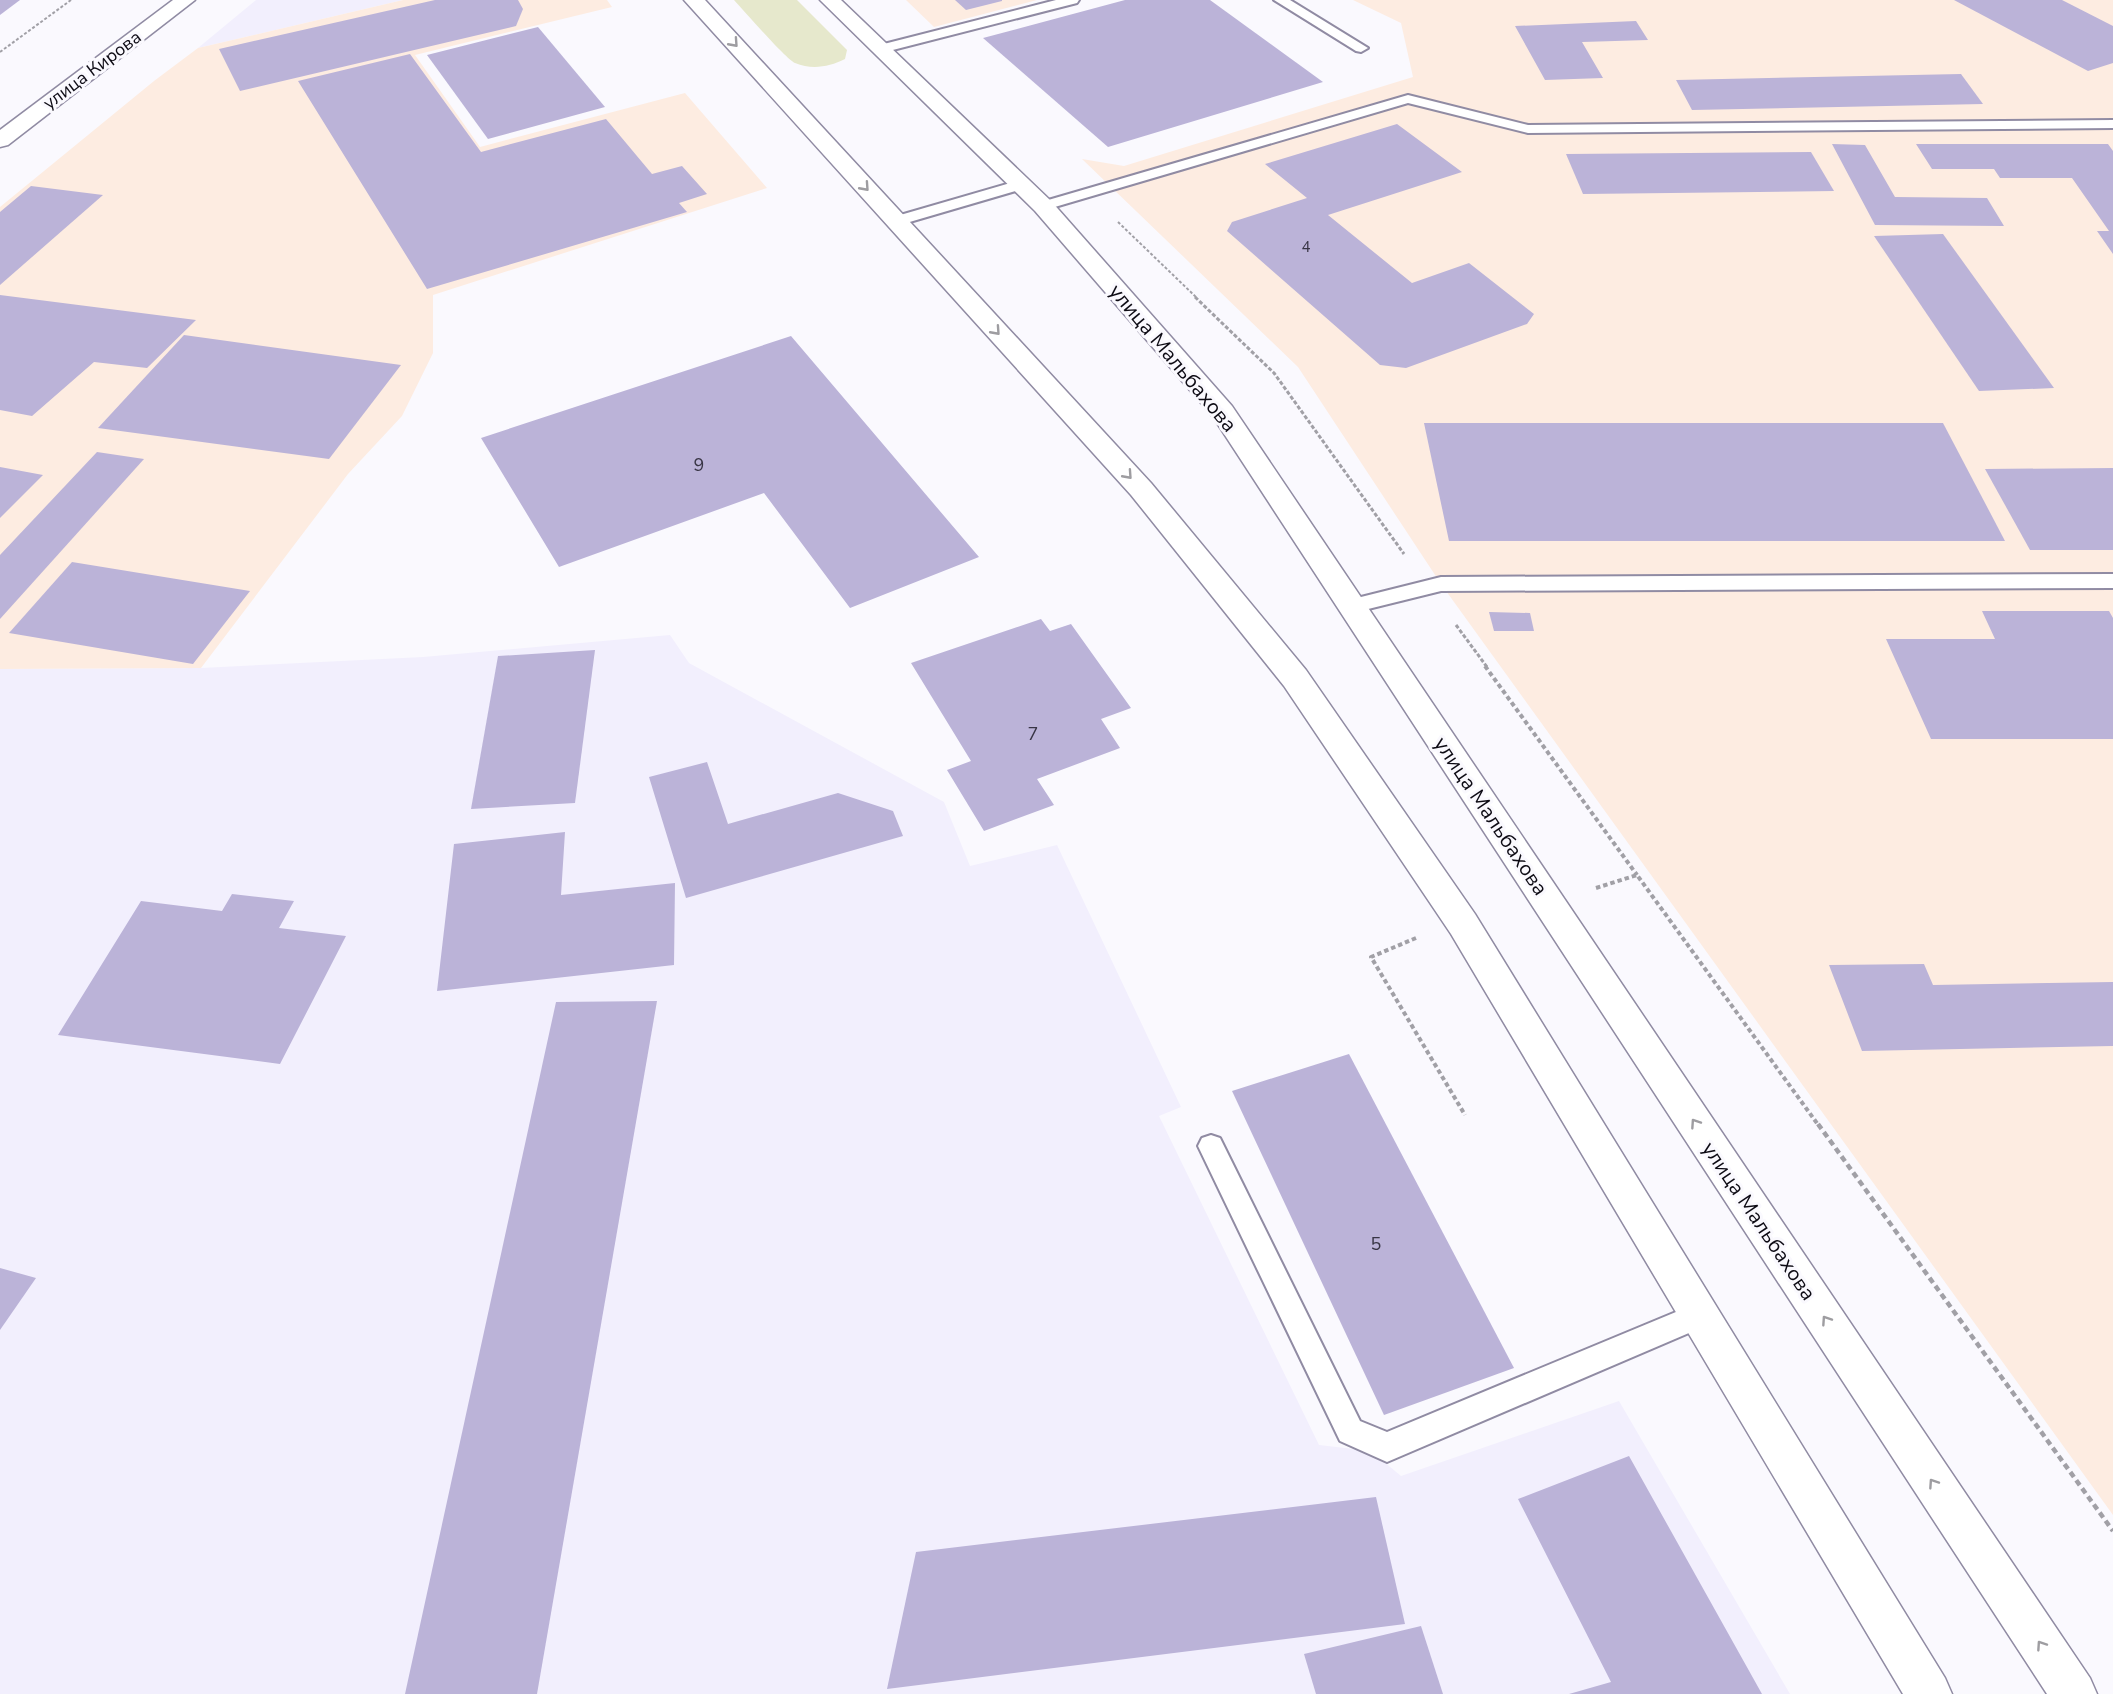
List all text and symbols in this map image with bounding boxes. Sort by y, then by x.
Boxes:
street label: улица Кирова [38,25,146,115]
one-way arrow [726,36,737,47]
one-way arrow [858,180,869,191]
house number: 4 [1301,237,1311,257]
street label: улица Мальбахова [1103,278,1243,438]
one-way arrow [989,324,1000,335]
house number: 9 [694,453,704,477]
one-way arrow [1121,469,1132,479]
house number: 7 [1028,722,1038,746]
street label: улица Мальбахова [1428,731,1554,901]
one-way arrow [1690,1119,1702,1129]
street label: улица Мальбахова [1696,1136,1822,1306]
house number: 5 [1371,1232,1381,1256]
one-way arrow [1822,1316,1833,1327]
one-way arrow [1929,1479,1941,1489]
one-way arrow [2037,1641,2048,1652]

